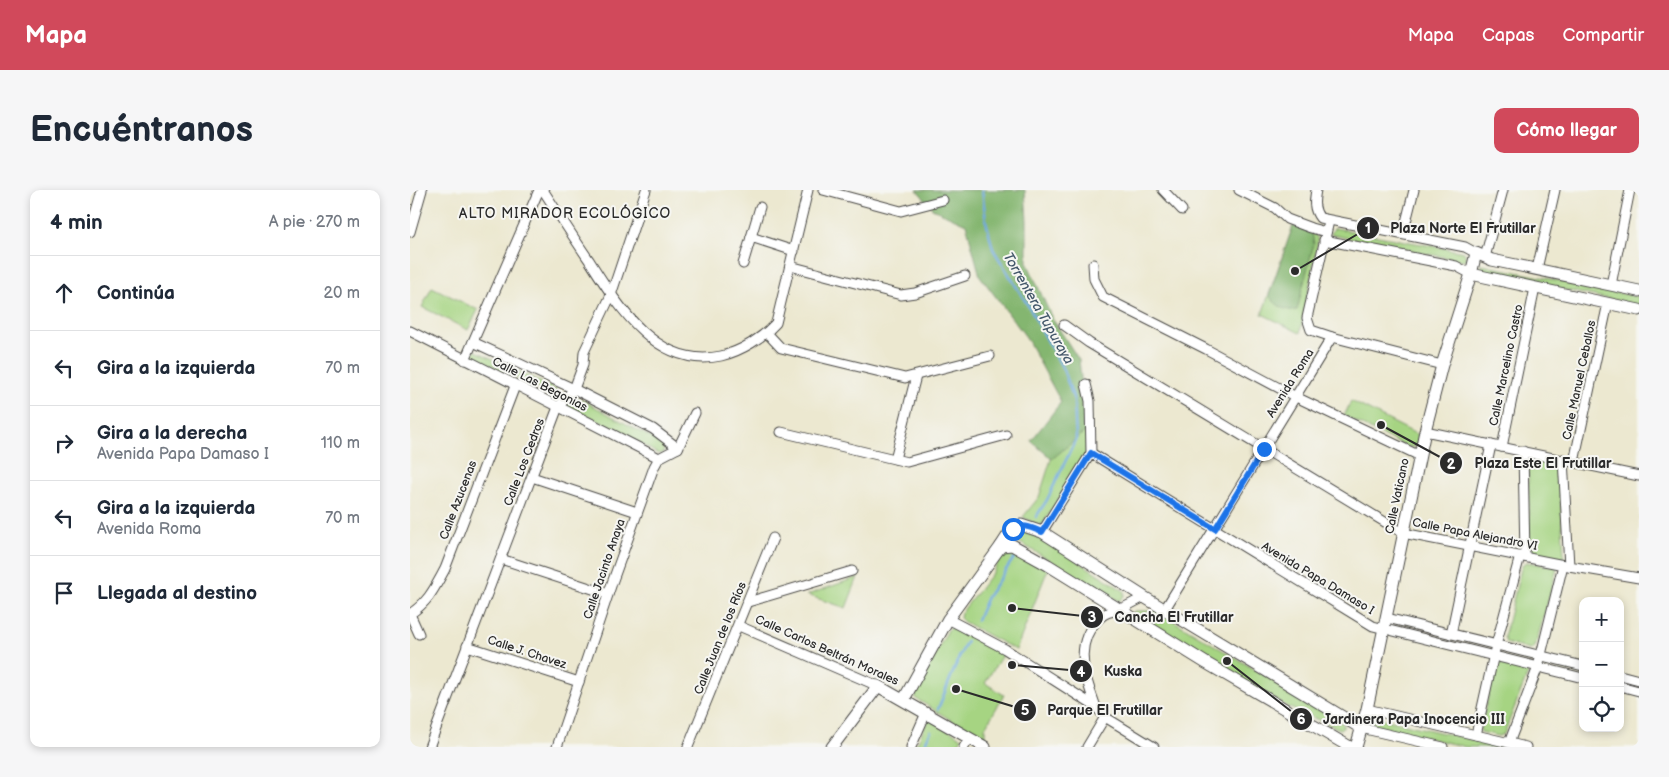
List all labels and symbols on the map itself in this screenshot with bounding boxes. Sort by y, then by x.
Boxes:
district label: ALTO MIRADOR ECOLÓGICO [459,204,671,222]
callout: Plaza Norte El Frutillar [1356,213,1546,242]
text: 1 [1365,219,1371,238]
text: Plaza Norte El Frutillar [1390,220,1536,237]
water label: Torrentera Tupuraya [1000,249,1078,367]
street label: Calle Marcelino Castro [1486,303,1527,427]
street label: Calle Manuel Ceballos [1559,319,1599,441]
street label: Avenida Roma [1263,346,1318,420]
street label: Calle Las Begonias [490,354,590,415]
street label: Calle Los Cedros [501,416,548,508]
route end [1253,438,1276,461]
callout: Plaza Este El Frutillar [1439,449,1621,478]
text: 2 [1447,455,1456,474]
text: Plaza Este El Frutillar [1474,455,1612,472]
street label: Calle Vaticano [1382,457,1413,535]
street label: Calle Azucenas [436,458,480,542]
street label: Calle Papa Alejandro VI [1411,515,1539,554]
street label: Calle Jacinto Anaya [580,517,629,621]
route start [1002,518,1025,541]
street label: Avenida Papa Damaso I [1259,539,1377,618]
street label: Calle Juan de los Ríos [691,580,750,697]
callout: Cancha El Frutillar [1080,602,1244,631]
text: 3 [1088,608,1097,627]
text: Cancha El Frutillar [1114,609,1234,626]
street label: Calle Carlos Beltrán Morales [753,612,901,689]
street label: Calle J. Chavez [485,633,569,672]
callout: Kuska [1068,657,1152,686]
text: 4 [1077,663,1086,682]
text: Kuska [1104,663,1142,680]
callout: Parque El Frutillar [1013,695,1173,724]
text: 5 [1021,701,1030,720]
text: Parque El Frutillar [1047,702,1163,719]
callout: Jardinera Papa Inocencio III [1288,704,1516,733]
text: 6 [1296,710,1306,729]
text: Jardinera Papa Inocencio III [1323,711,1505,728]

